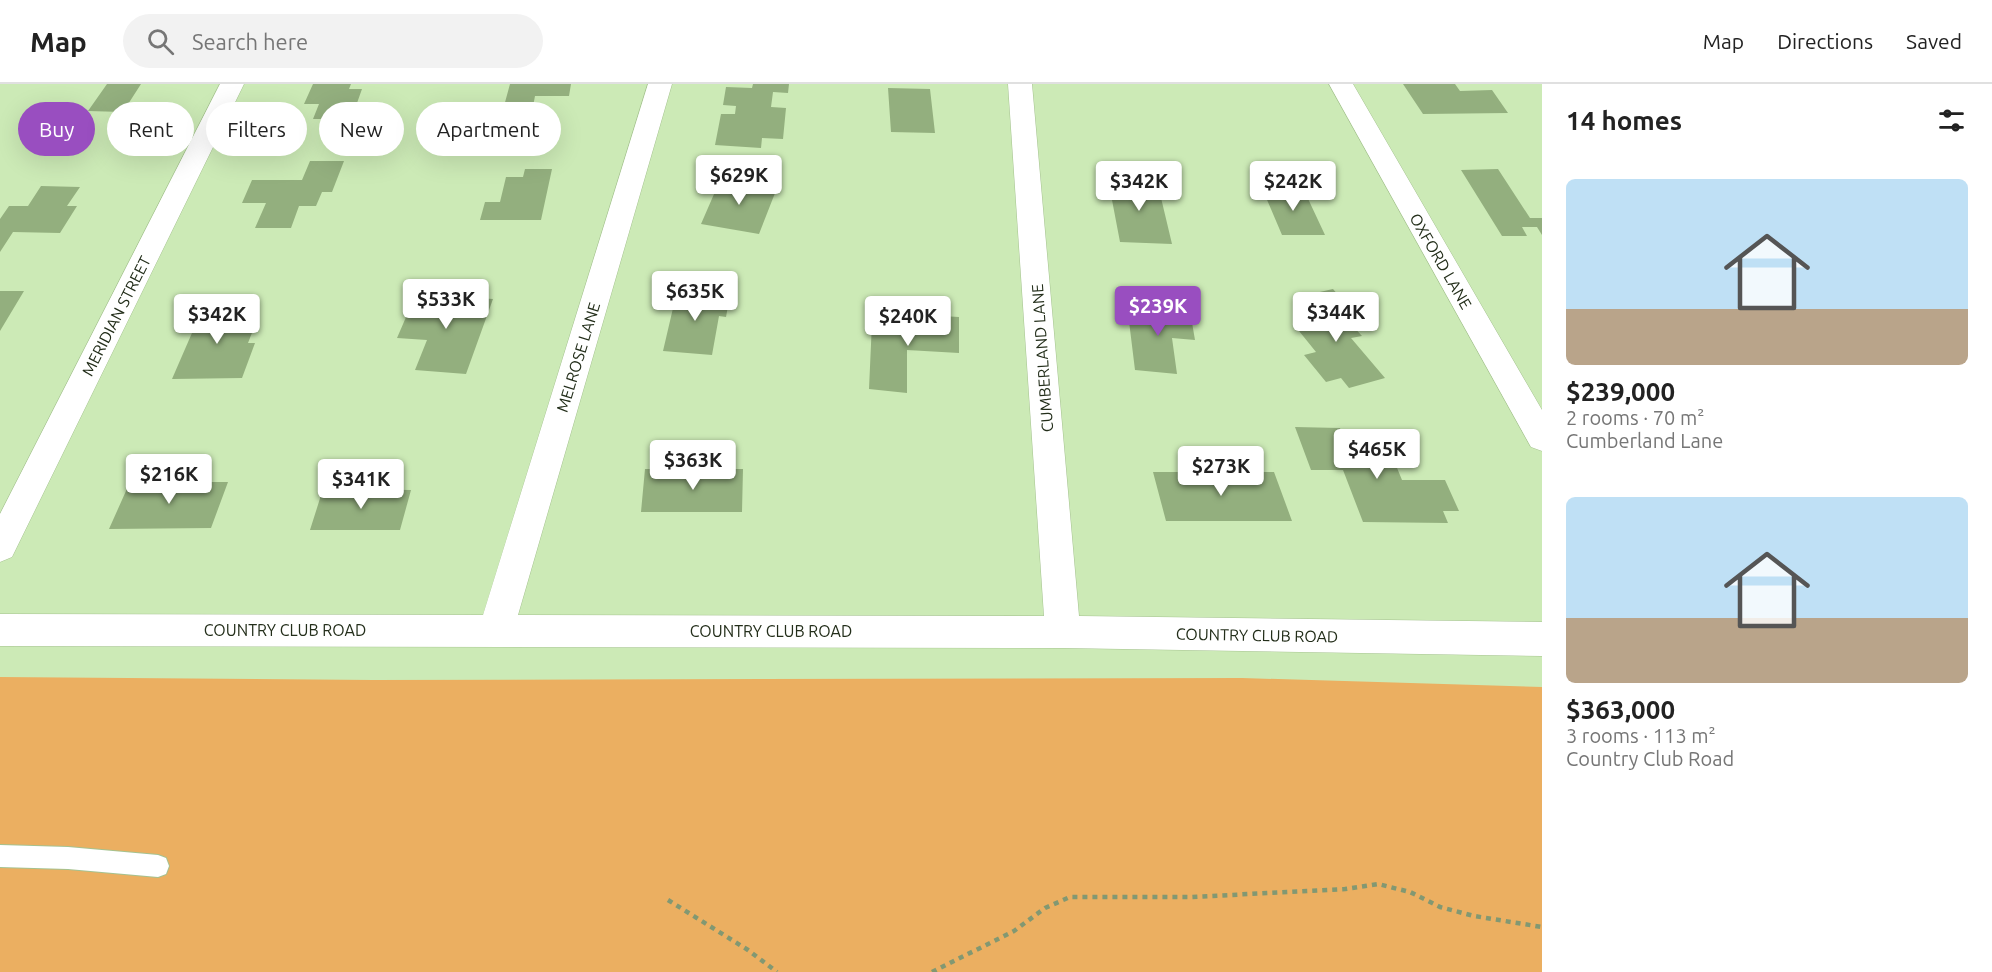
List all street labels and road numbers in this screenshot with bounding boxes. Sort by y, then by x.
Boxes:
street label: OXFORD LANE [1406,210,1476,312]
street label: MERIDIAN STREET [78,253,154,379]
street label: CUMBERLAND LANE [1028,283,1056,433]
street label: MELROSE LANE [553,300,603,414]
street label: COUNTRY CLUB ROAD [204,621,366,639]
street label: COUNTRY CLUB ROAD [690,622,852,640]
street label: COUNTRY CLUB ROAD [1176,625,1338,645]

